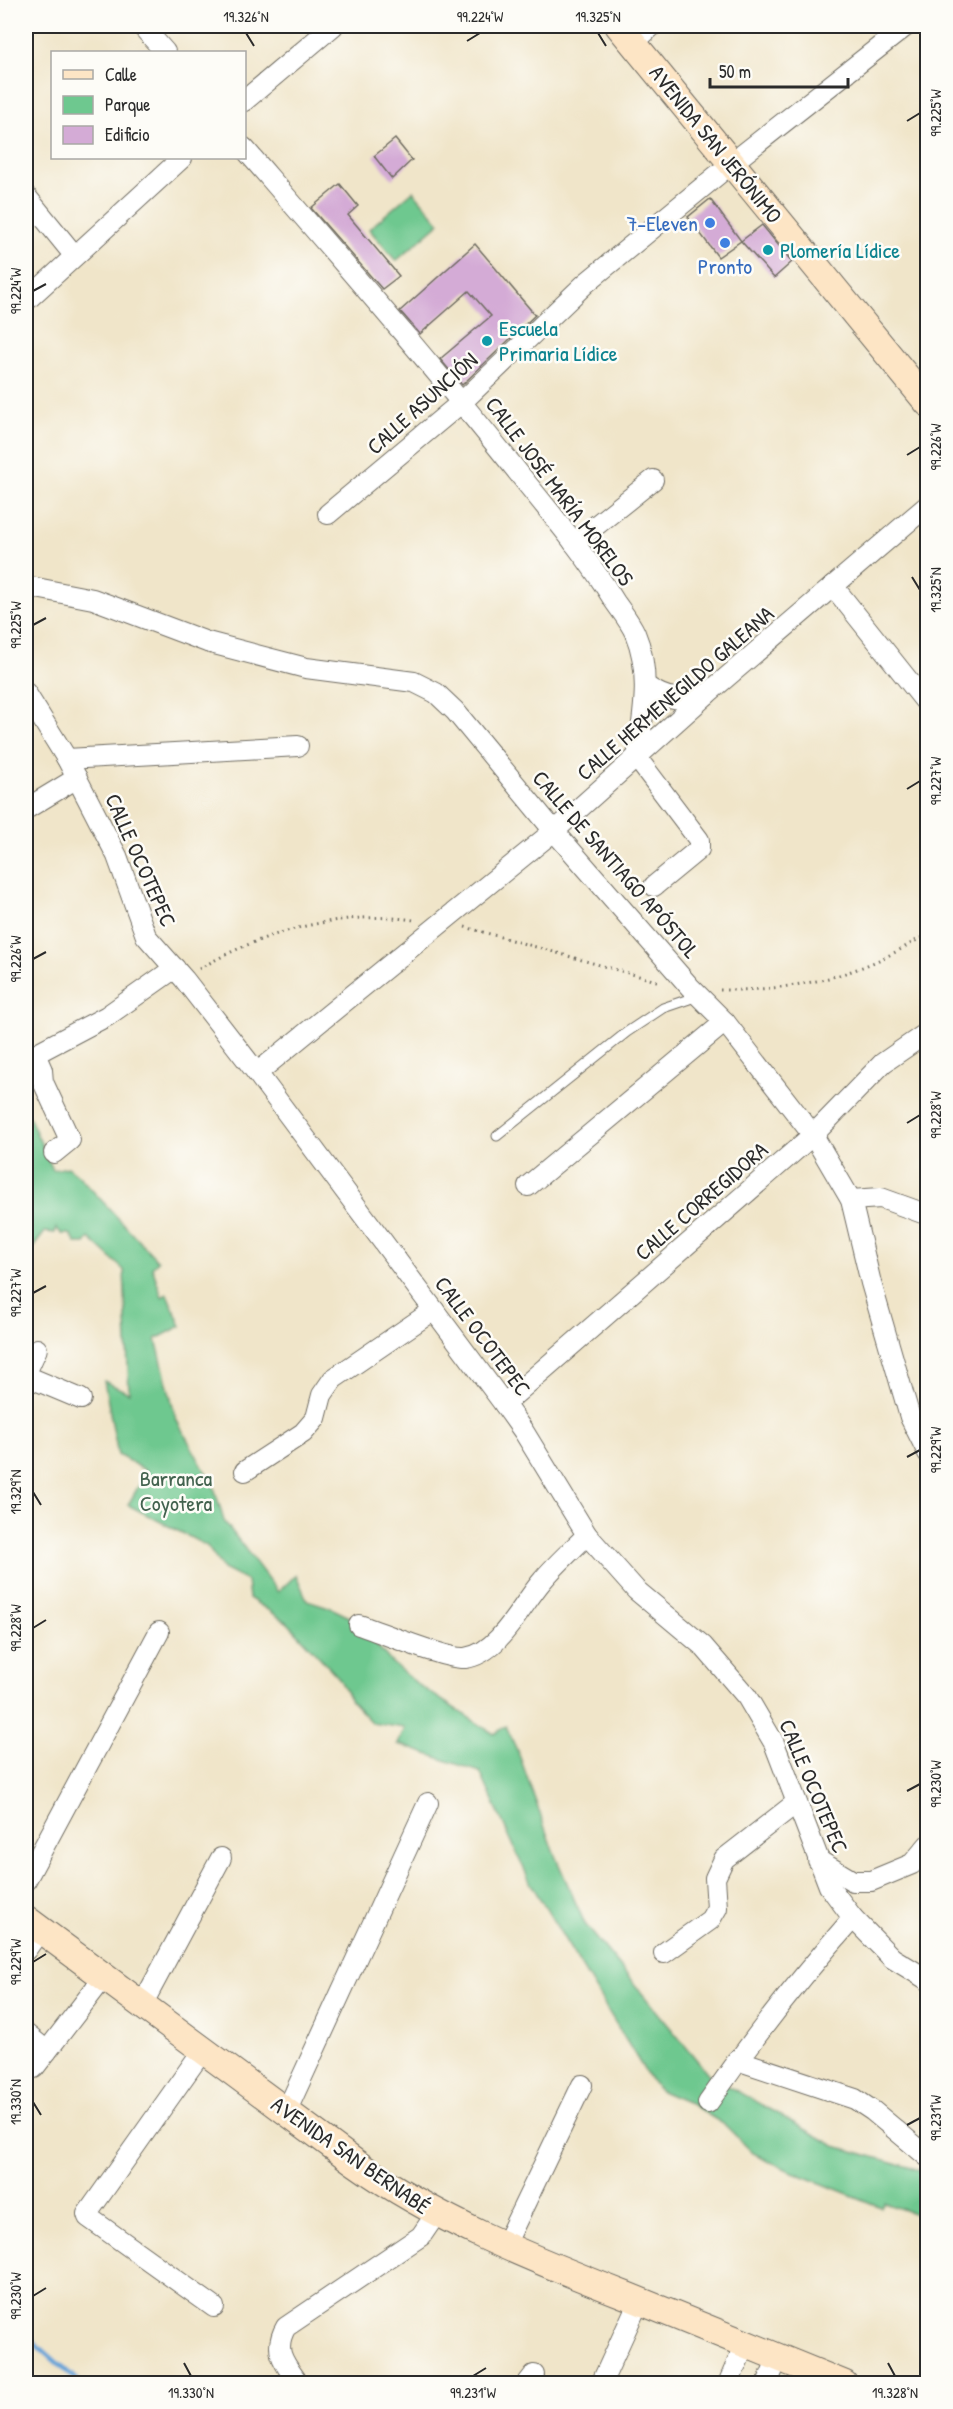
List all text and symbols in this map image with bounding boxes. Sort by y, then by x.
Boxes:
text: 19.326°N [223,6,269,27]
text: 99.224°W [457,6,504,27]
text: 19.325°N [575,6,621,27]
legend [51,51,246,159]
scale bar [710,51,848,89]
street label: AVENIDA SAN JERÓNIMO [643,58,789,230]
text: 50 m [719,59,751,84]
text: Calle [105,62,137,87]
text: 99.225°W [925,89,946,137]
text: Parque [105,92,150,117]
text: Edificio [105,122,149,147]
place label: 7-Eleven [626,208,698,238]
marker: 7-Eleven [703,216,717,230]
place label: Plomería Lídice [780,235,900,265]
marker: Pronto [718,236,732,250]
marker: Plomería Lídice [761,243,775,257]
place label: Pronto [698,251,752,281]
text: 99.224°W [5,267,26,314]
place label: Escuela Primaria Lídice [499,313,618,368]
marker: Escuela Primaria Lídice [480,334,494,348]
street label: CALLE ASUNCIÓN [360,345,484,461]
street label: CALLE JOSÉ MARÍA MORELOS [479,390,641,592]
text: 99.226°W [925,423,946,470]
text: 19.325°N [925,567,946,613]
street label: CALLE HERMENEGILDO GALEANA [570,599,780,787]
text: 99.225°W [5,601,26,649]
text: 99.227°W [925,756,946,805]
street label: CALLE DE SANTIAGO APÓSTOL [526,764,706,964]
street label: CALLE OCOTEPEC [98,789,184,931]
text: 99.226°W [5,935,26,982]
text: 99.228°W [925,1091,946,1139]
street label: CALLE CORREGIDORA [628,1135,774,1267]
text: 99.227°W [5,1268,26,1317]
street label: CALLE OCOTEPEC [428,1270,538,1402]
text: 99.229°W [925,1426,946,1473]
park label: Barranca Coyotera [140,1463,213,1518]
text: 19.329°N [5,1470,26,1514]
text: 99.228°W [5,1604,26,1652]
street label: CALLE OCOTEPEC [772,1714,856,1858]
text: 99.230°W [925,1760,946,1808]
text: 99.229°W [5,1938,26,1985]
text: 19.330°N [5,2079,26,2125]
street label: AVENIDA SAN BERNABÉ [266,2089,437,2221]
text: 99.231°W [925,2094,946,2141]
text: 99.230°W [5,2272,26,2320]
text: 19.330°N [168,2382,214,2403]
text: 99.231°W [450,2382,497,2403]
text: 19.328°N [872,2382,918,2403]

